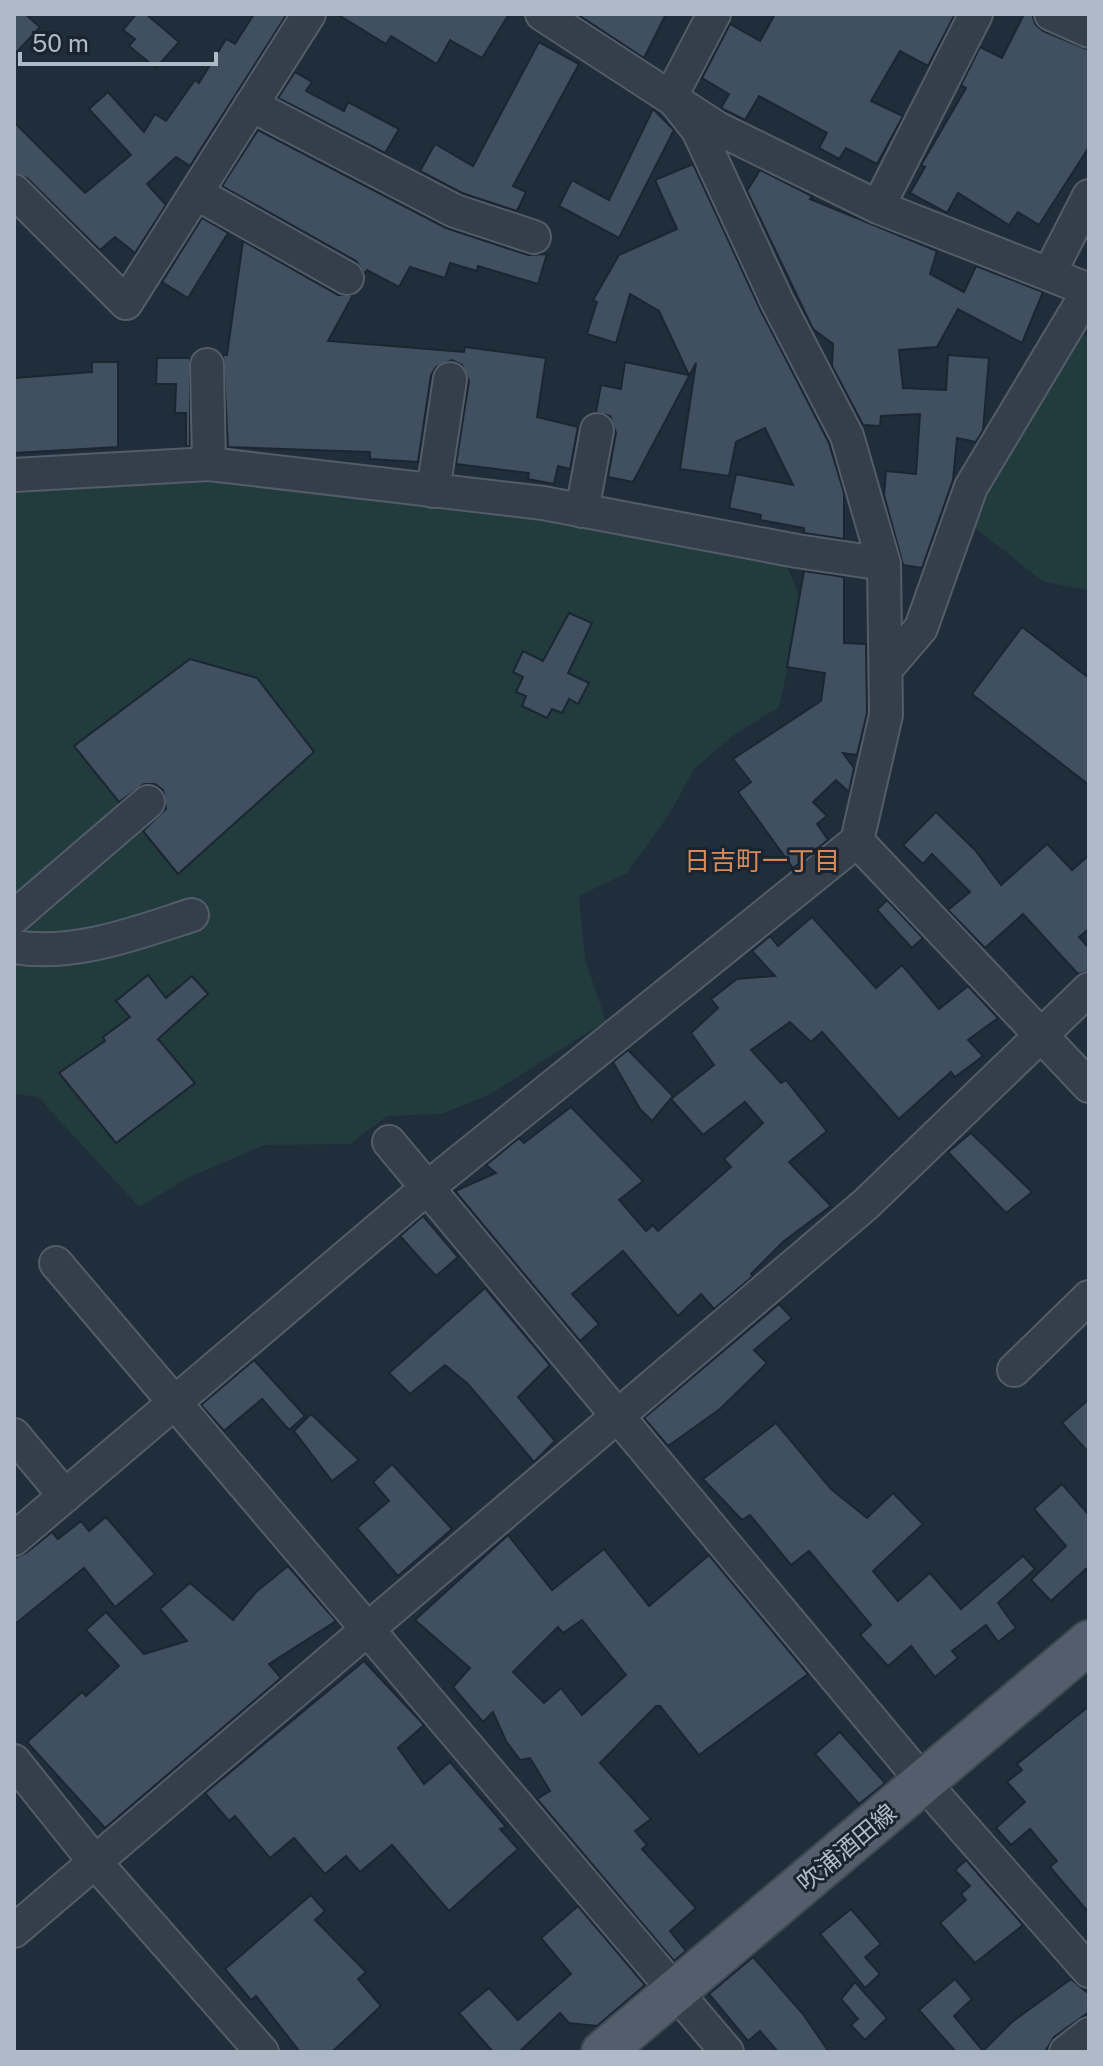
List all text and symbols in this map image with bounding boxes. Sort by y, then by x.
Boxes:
scale bar [20,16,216,66]
text: 50 m [32,29,89,57]
district label: 日吉町一丁目 [684,845,840,876]
street label: 吹浦酒田線 [791,1798,901,1897]

